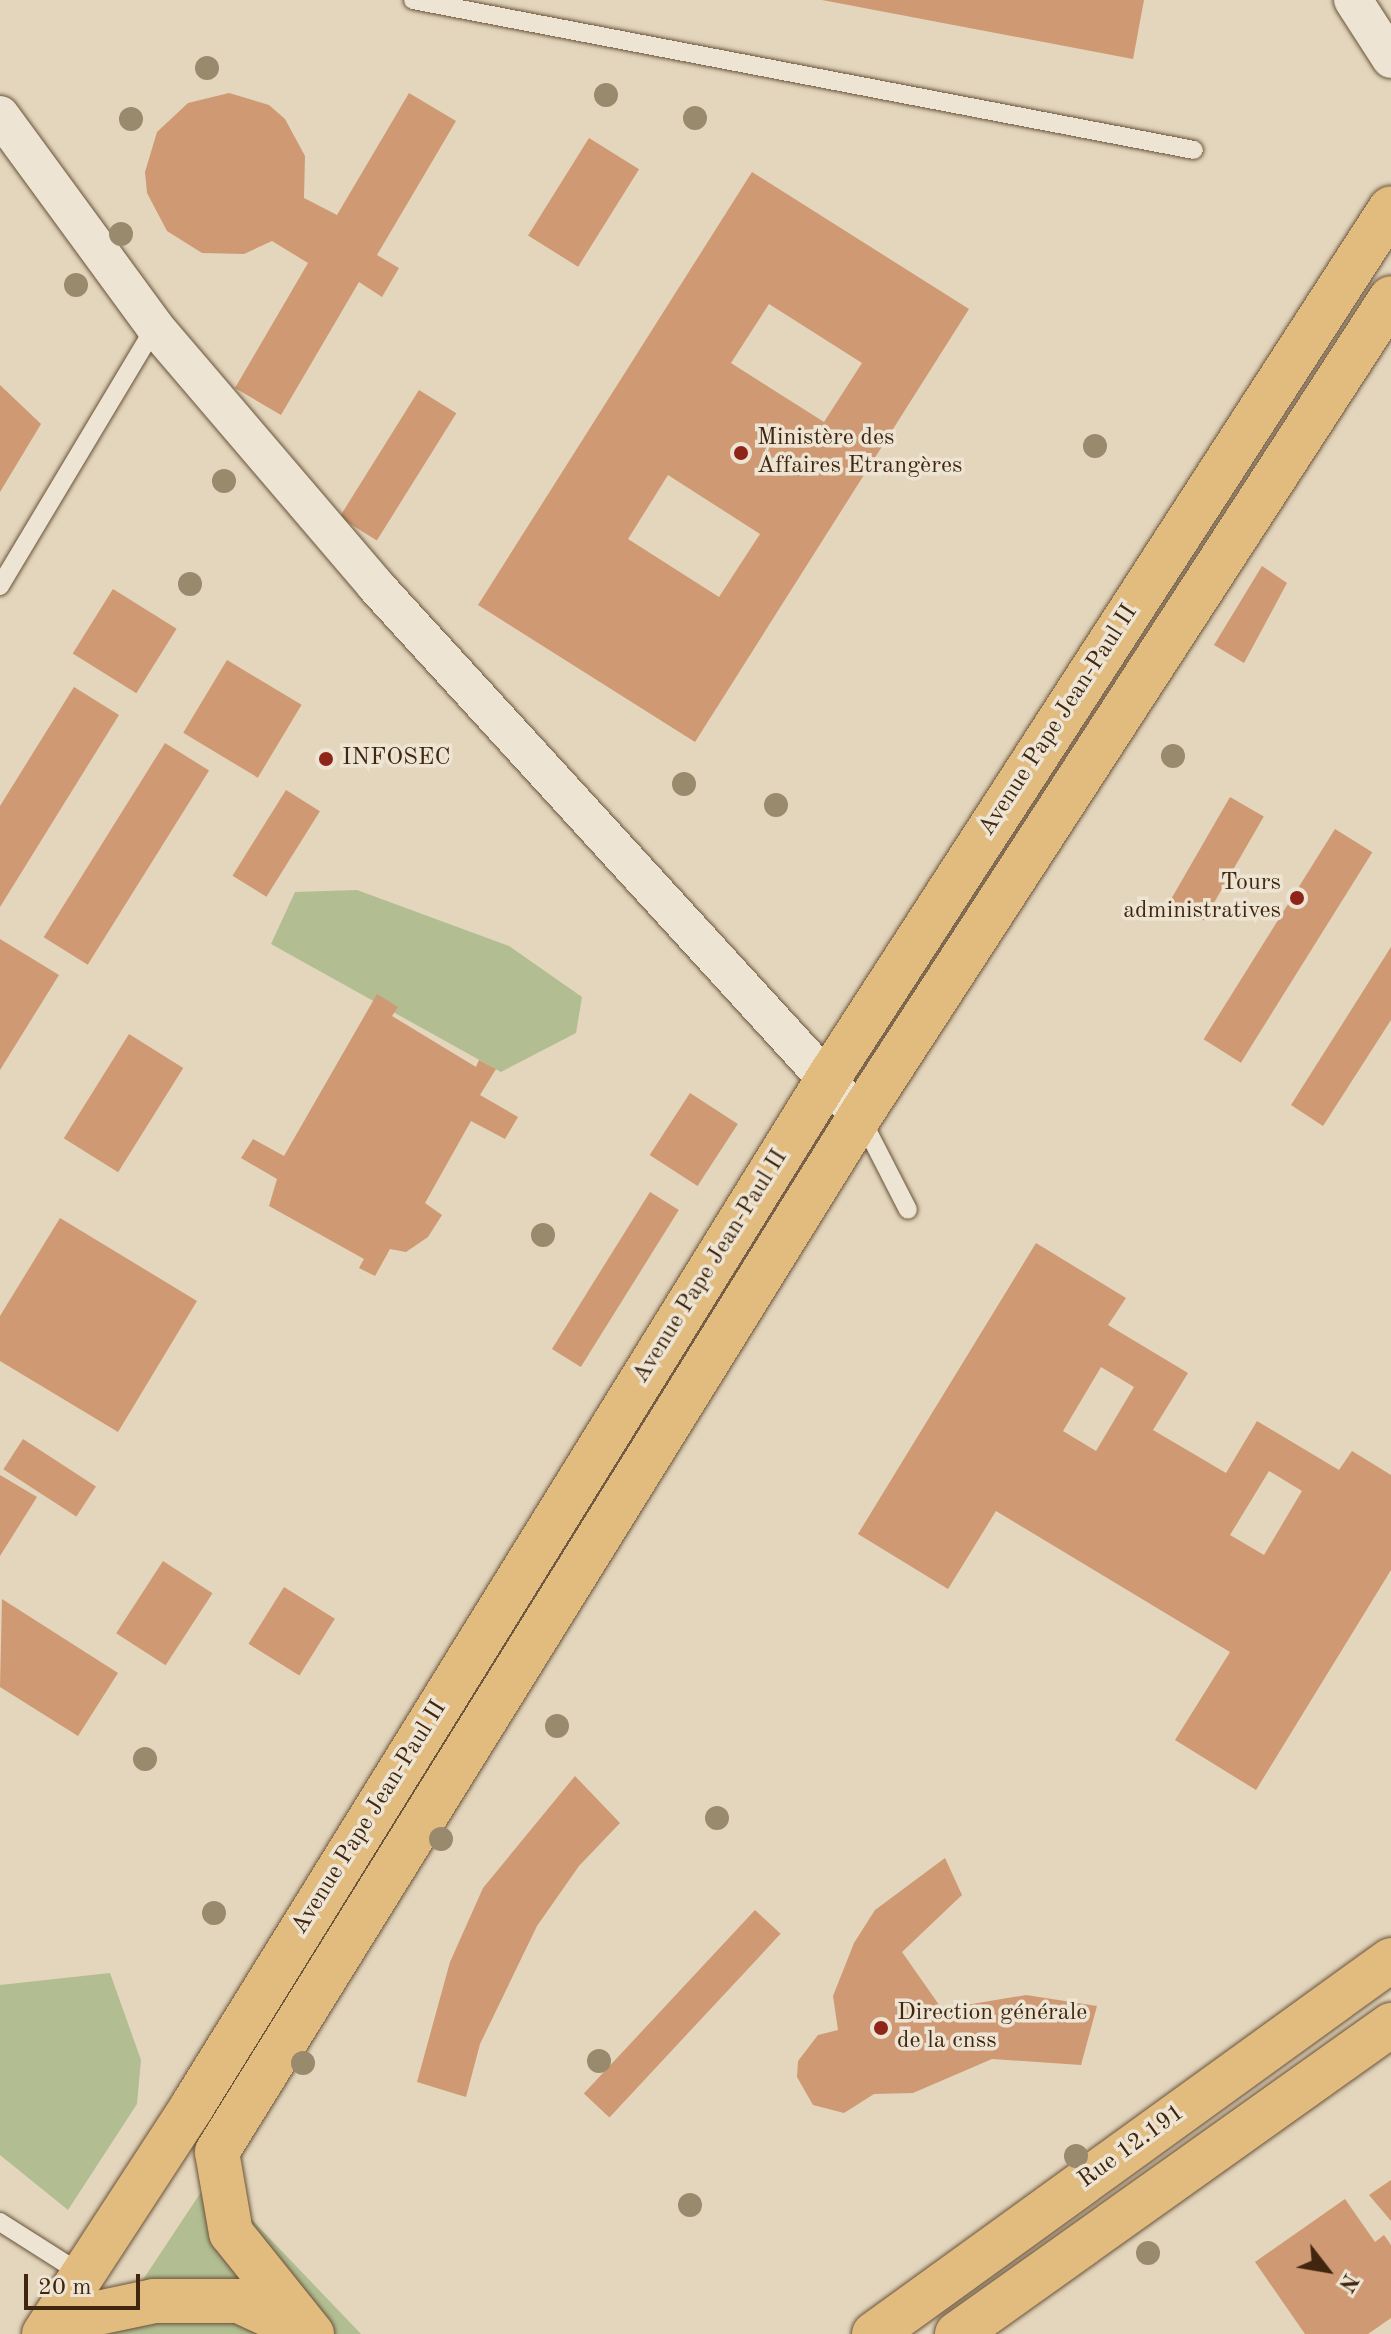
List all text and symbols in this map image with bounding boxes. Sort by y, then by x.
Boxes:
place label: Ministère des Affaires Etrangères [757,425,962,481]
marker: Ministère des Affaires Etrangères [732,444,750,462]
street label: Avenue Pape Jean-Paul II [973,600,1145,842]
place label: INFOSEC [342,745,450,773]
marker: INFOSEC [317,750,335,768]
place label: Tours administratives [1123,870,1281,926]
marker: Tours administratives [1288,889,1306,907]
street label: Avenue Pape Jean-Paul II [627,1145,795,1389]
street label: Avenue Pape Jean-Paul II [286,1696,454,1940]
place label: Direction générale de la cnss [897,2000,1087,2056]
marker: Direction générale de la cnss [872,2019,890,2037]
street label: Rue 12.191 [1073,2099,1191,2195]
north arrow [1287,2230,1367,2310]
scale bar [28,2258,144,2308]
text: N [1334,2269,1361,2295]
text: 20 m [38,2276,92,2300]

